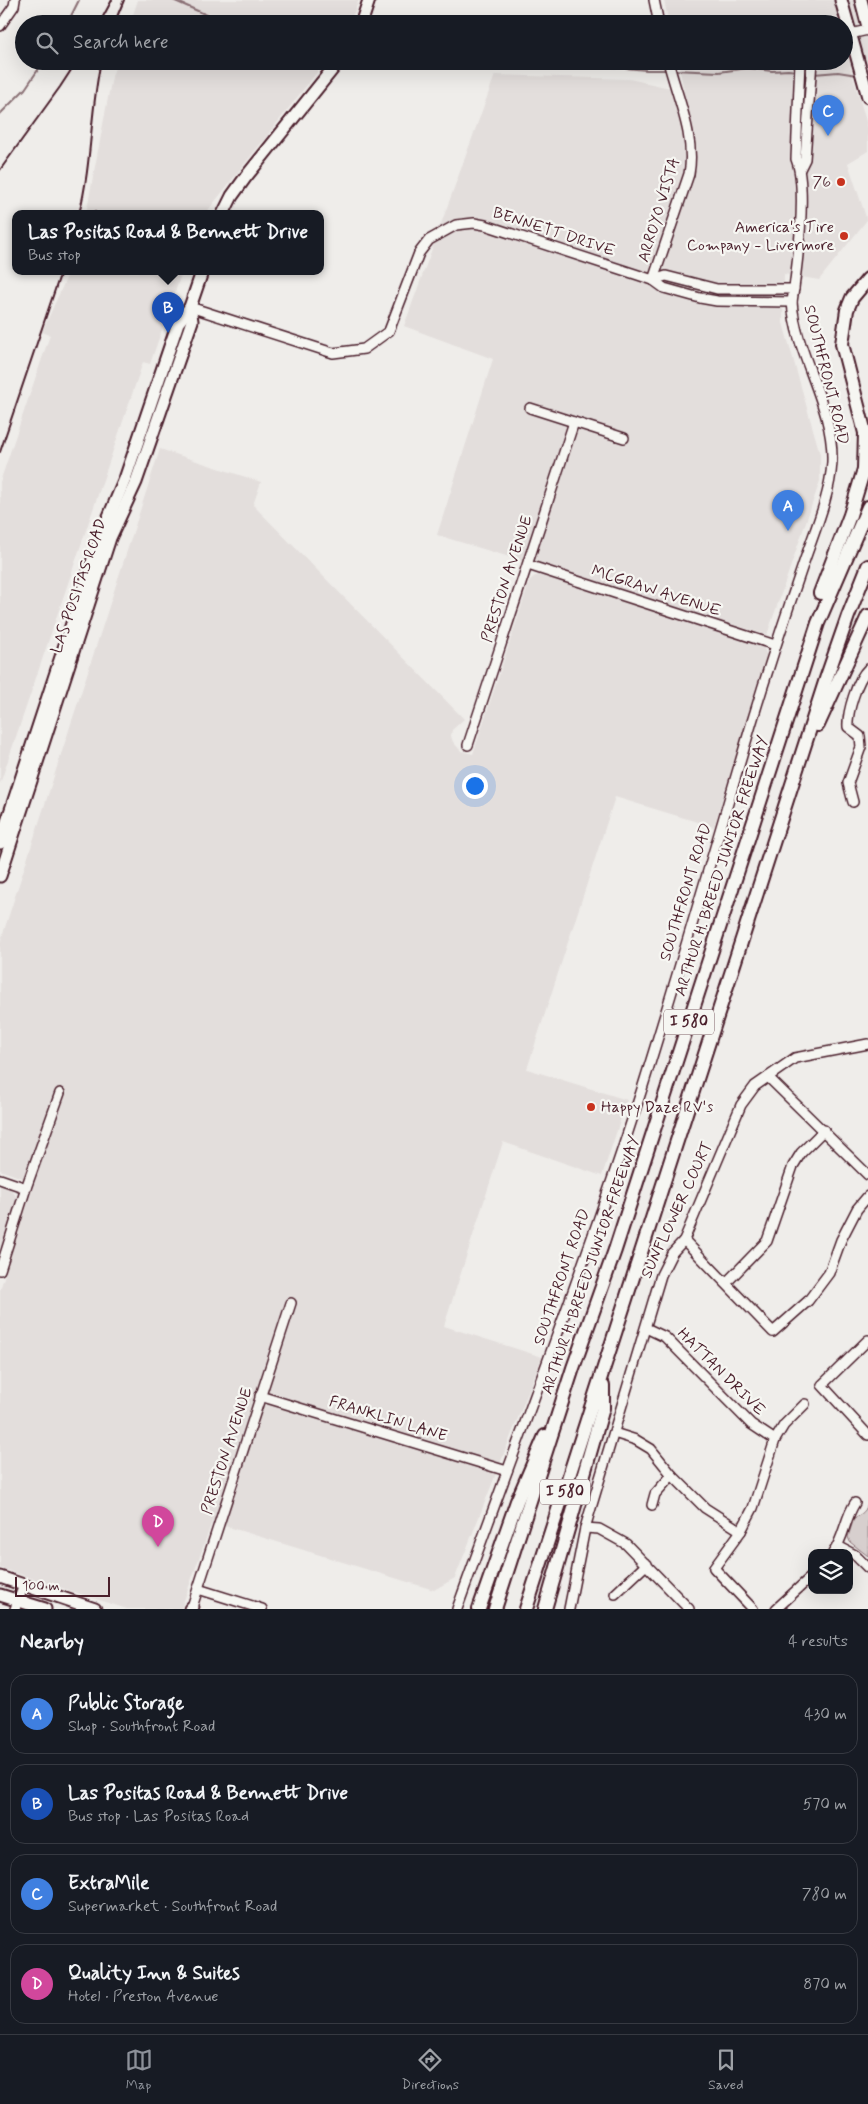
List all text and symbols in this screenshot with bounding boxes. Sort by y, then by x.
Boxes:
search box [15,15,853,70]
icon: search [33,29,61,57]
text: Search here [73,30,169,55]
pin: C [812,95,844,136]
street label: ARROYO VISTA [633,155,685,265]
place label: 76 [812,172,831,193]
marker: 76 [835,176,847,188]
street label: BENNETT DRIVE [490,202,618,262]
popup [12,210,324,275]
place label: America's Tire Company - Livermore [687,217,834,256]
text: Las Positas Road & Bennett Drive [28,220,308,245]
marker: America's Tire Company - Livermore [838,230,850,242]
text: Bus stop [28,245,81,266]
pin: B [152,292,184,333]
street label: SOUTHFRONT ROAD [798,303,854,447]
pin: A [772,490,804,531]
street label: PRESTON AVENUE [477,513,537,645]
street label: LAS POSITAS ROAD [46,516,112,656]
street label: MCGRAW AVENUE [589,560,723,622]
street label: ARTHUR H. BREED JUNIOR FREEWAY [670,733,774,999]
your location [462,773,488,799]
street label: SOUTHFRONT ROAD [655,820,717,964]
road number: I 580 [664,1010,714,1034]
place label: Happy Daze RV's [601,1097,713,1118]
marker: Happy Daze RV's [585,1101,597,1113]
street label: ARTHUR H. BREED JUNIOR FREEWAY [537,1133,645,1397]
street label: SUNFLOWER COURT [636,1138,718,1282]
street label: SOUTHFRONT ROAD [529,1206,595,1348]
street label: HATTAN DRIVE [672,1323,770,1421]
street label: PRESTON AVENUE [197,1385,257,1517]
street label: FRANKLIN LANE [326,1391,450,1447]
road number: I 580 [540,1480,590,1504]
pin: D [142,1506,174,1547]
map controls [808,1549,853,1594]
button: layers [808,1549,853,1594]
scale bar [15,1574,110,1597]
text: 100 m [22,1577,60,1595]
text: Nearby [20,1628,84,1656]
text: 4 results [788,1631,848,1652]
text: Public Storage [68,1691,184,1716]
text: A [32,1704,42,1725]
text: 430 m [804,1704,847,1725]
text: Shop · Southfront Road [68,1716,215,1737]
text: Las Positas Road & Bennett Drive [68,1781,348,1806]
text: B [32,1794,42,1815]
text: 570 m [803,1794,847,1815]
text: Bus stop · Las Positas Road [68,1806,249,1827]
text: ExtraMile [68,1871,149,1896]
text: C [31,1884,43,1905]
text: 780 m [802,1884,847,1905]
text: Supermarket · Southfront Road [68,1896,277,1917]
text: Quality Inn & Suites [68,1961,240,1986]
text: D [31,1974,43,1995]
text: 870 m [803,1974,847,1995]
text: Hotel · Preston Avenue [68,1986,218,2007]
tab: Map [125,2046,153,2094]
tab: Directions [402,2046,459,2094]
tab: Saved [708,2046,743,2094]

